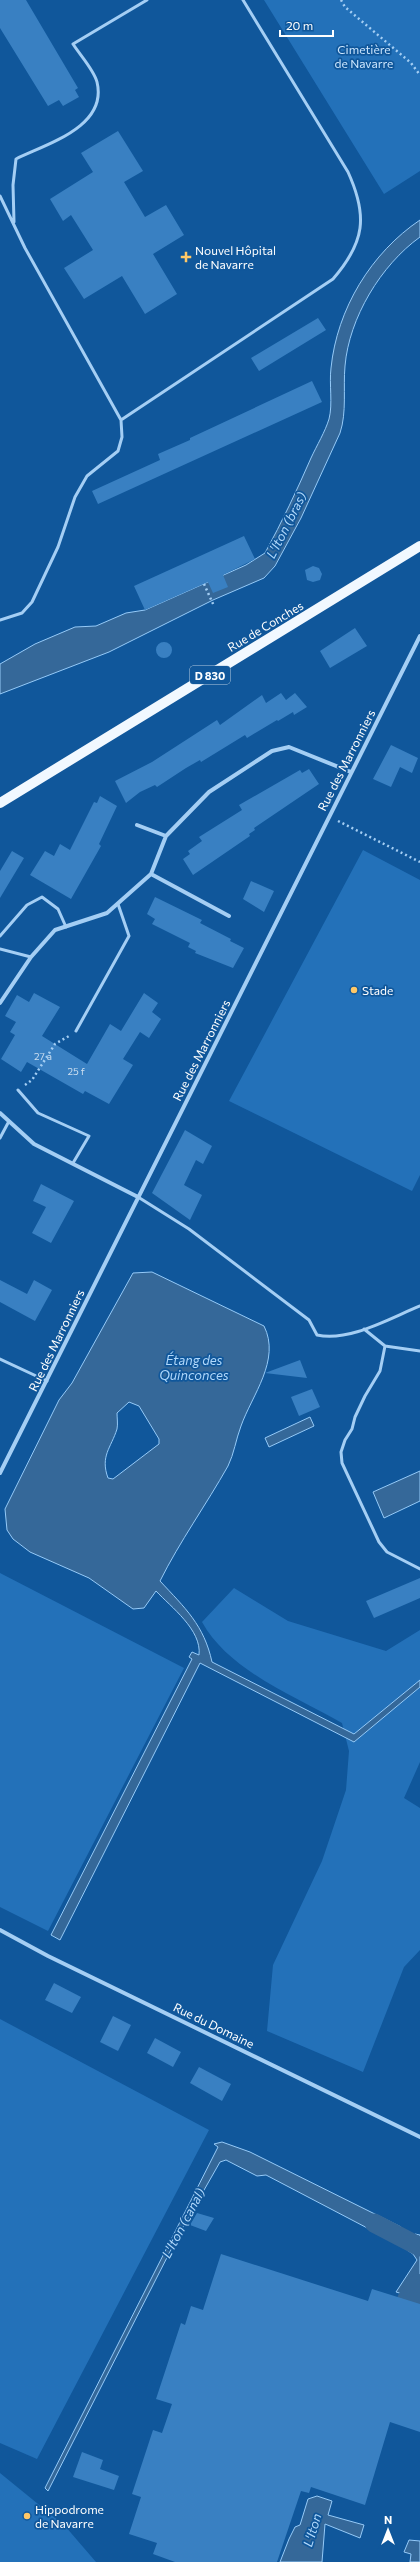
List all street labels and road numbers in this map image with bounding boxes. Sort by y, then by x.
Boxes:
street label: Rue de Conches [225,598,305,654]
road number: D 830 [190,666,230,684]
street label: Rue des Marronniers [314,707,378,813]
street label: Rue des Marronniers [169,997,233,1103]
street label: Rue des Marronniers [25,1287,87,1393]
street label: Rue du Domaine [171,1999,257,2051]

